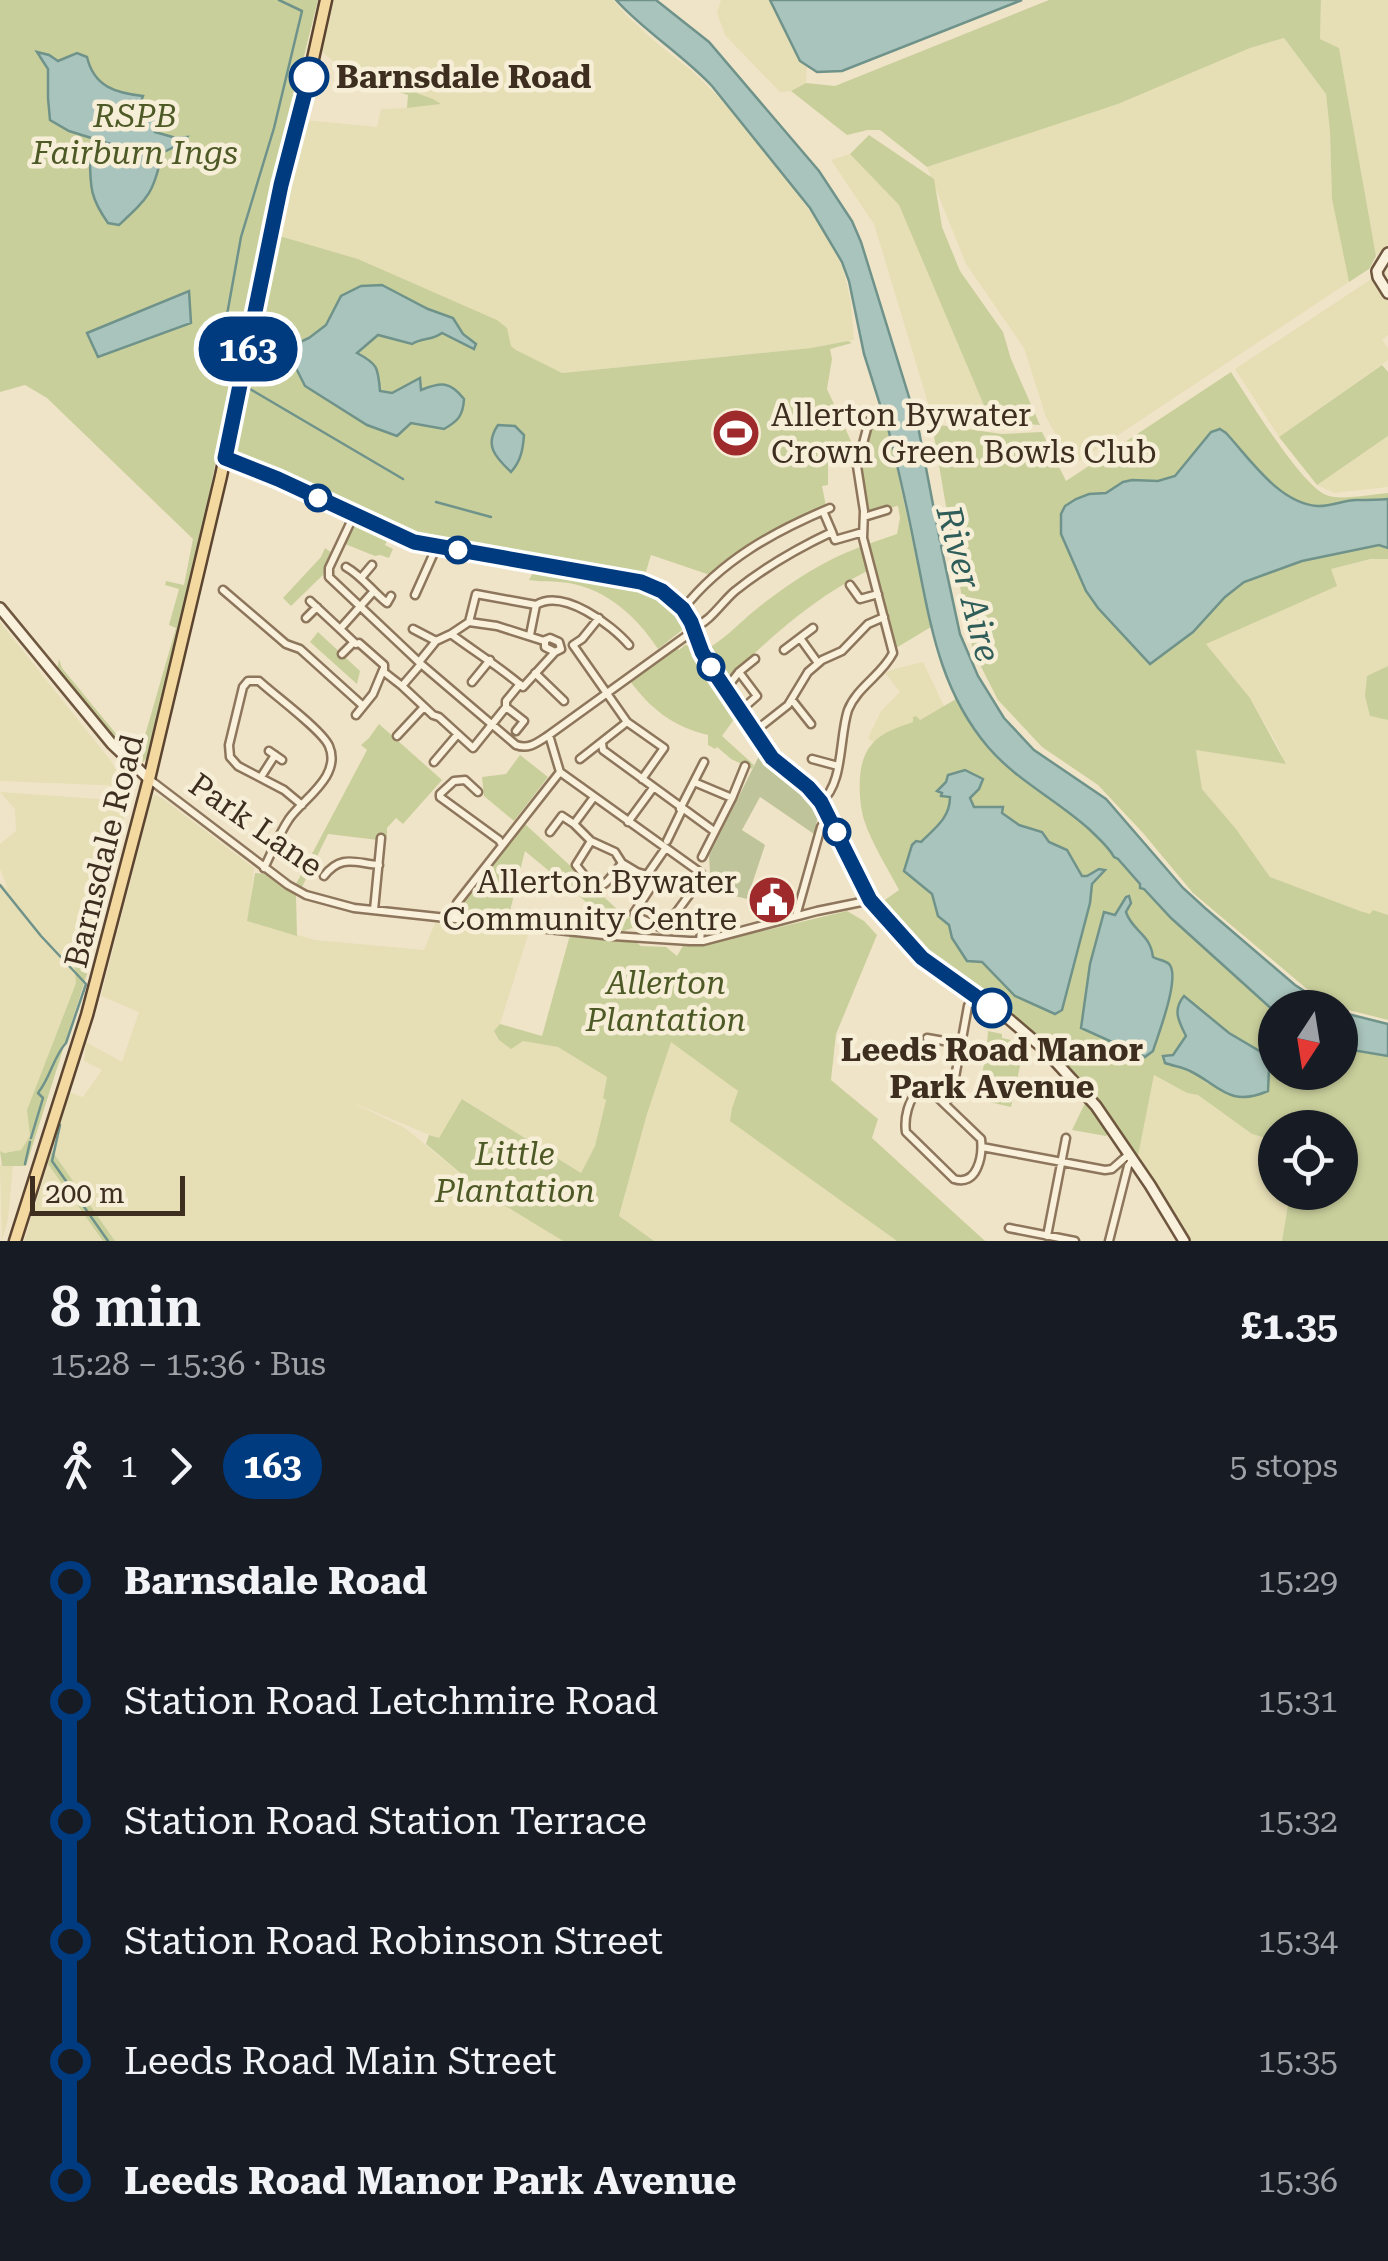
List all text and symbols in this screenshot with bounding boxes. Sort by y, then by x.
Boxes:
marker: Barnsdale Road [290,58,328,96]
place label: Barnsdale Road [336,58,591,96]
park label: RSPB Fairburn Ings [31,97,238,172]
line badge: 163 [190,316,306,382]
text: 163 [219,329,277,370]
place label: Allerton Bywater Crown Green Bowls Club [771,396,1157,471]
sports icon: Allerton Bywater Crown Green Bowls Club [710,407,762,459]
unlabelled marker [305,485,331,511]
water label: River Aire [927,501,1008,666]
unlabelled marker [445,537,471,563]
unlabelled marker [698,654,724,680]
street label: Barnsdale Road [57,730,151,972]
street label: Park Lane [182,765,330,885]
unlabelled marker [824,819,850,845]
place label: Allerton Bywater Community Centre [442,863,737,938]
public building icon: Allerton Bywater Community Centre [746,874,798,926]
park label: Allerton Plantation [585,964,746,1039]
marker: Leeds Road Manor Park Avenue [973,989,1011,1027]
north arrow [1258,990,1358,1090]
map controls [1258,990,1358,1210]
place label: Leeds Road Manor Park Avenue [841,1031,1143,1106]
button: locate [1258,1110,1358,1210]
park label: Little Plantation [434,1135,595,1210]
scale bar [30,1171,185,1216]
text: 200 m [45,1177,125,1210]
text: 8 min [50,1275,201,1339]
text: £1.35 [1241,1304,1338,1348]
text: 15:28 – 15:36 · Bus [50,1345,326,1383]
icon: walk [50,1439,105,1494]
icon: forward [153,1439,208,1494]
text: 163 [243,1446,302,1487]
text: 1 [120,1447,138,1485]
text: 5 stops [1229,1447,1338,1485]
text: Barnsdale Road [124,1559,427,1603]
text: 15:29 [1258,1562,1338,1600]
text: Station Road Letchmire Road [124,1679,658,1723]
text: 15:31 [1258,1682,1338,1720]
text: Station Road Station Terrace [124,1799,647,1843]
text: 15:32 [1258,1802,1338,1840]
text: Station Road Robinson Street [124,1919,663,1963]
text: 15:34 [1258,1922,1338,1960]
text: Leeds Road Main Street [124,2039,556,2083]
text: 15:35 [1258,2042,1338,2080]
text: Leeds Road Manor Park Avenue [124,2159,737,2203]
text: 15:36 [1258,2162,1338,2200]

